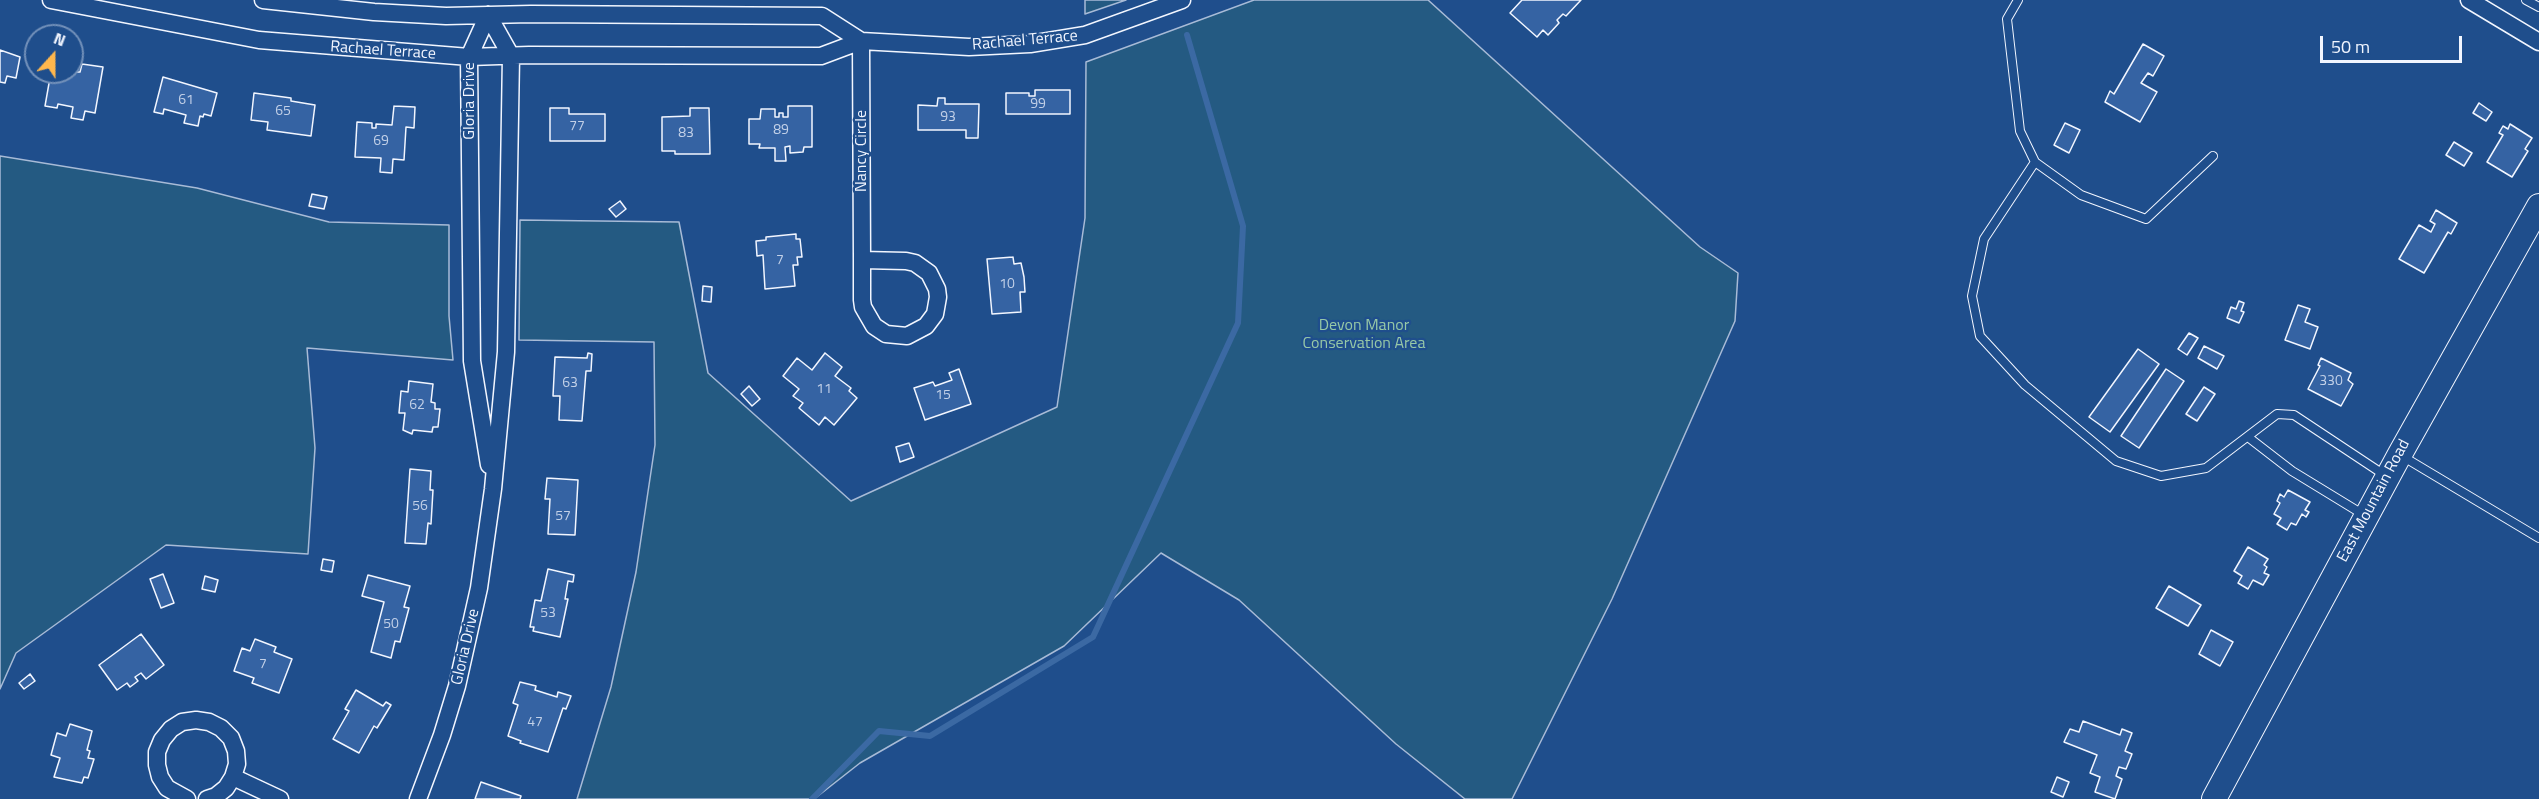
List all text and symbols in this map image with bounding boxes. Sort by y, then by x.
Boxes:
north arrow [24,24,84,84]
scale bar [2323,24,2466,62]
text: N [50,26,69,52]
street label: Rachael Terrace [971,27,1079,55]
text: 50 m [2331,33,2370,60]
street label: Rachael Terrace [330,38,436,64]
street label: Gloria Drive [460,62,480,140]
house number: 61 [178,93,194,109]
house number: 99 [1030,97,1046,113]
house number: 65 [275,104,291,120]
street label: Nancy Circle [852,110,872,192]
house number: 93 [940,110,956,126]
house number: 77 [569,119,585,135]
house number: 89 [773,123,789,139]
house number: 83 [678,126,694,142]
house number: 69 [373,134,389,150]
house number: 7 [776,253,784,269]
house number: 10 [999,277,1015,293]
park label: Devon Manor Conservation Area [1303,316,1425,354]
house number: 330 [2319,374,2343,390]
house number: 63 [562,376,578,392]
house number: 11 [816,382,832,398]
house number: 15 [935,388,951,404]
house number: 62 [409,398,425,414]
street label: East Mountain Road [2334,436,2414,566]
house number: 56 [412,499,428,515]
house number: 57 [555,509,571,525]
house number: 53 [540,606,556,622]
street label: Gloria Drive [448,607,484,687]
house number: 50 [383,617,399,633]
house number: 7 [259,657,267,673]
house number: 47 [527,715,543,731]

